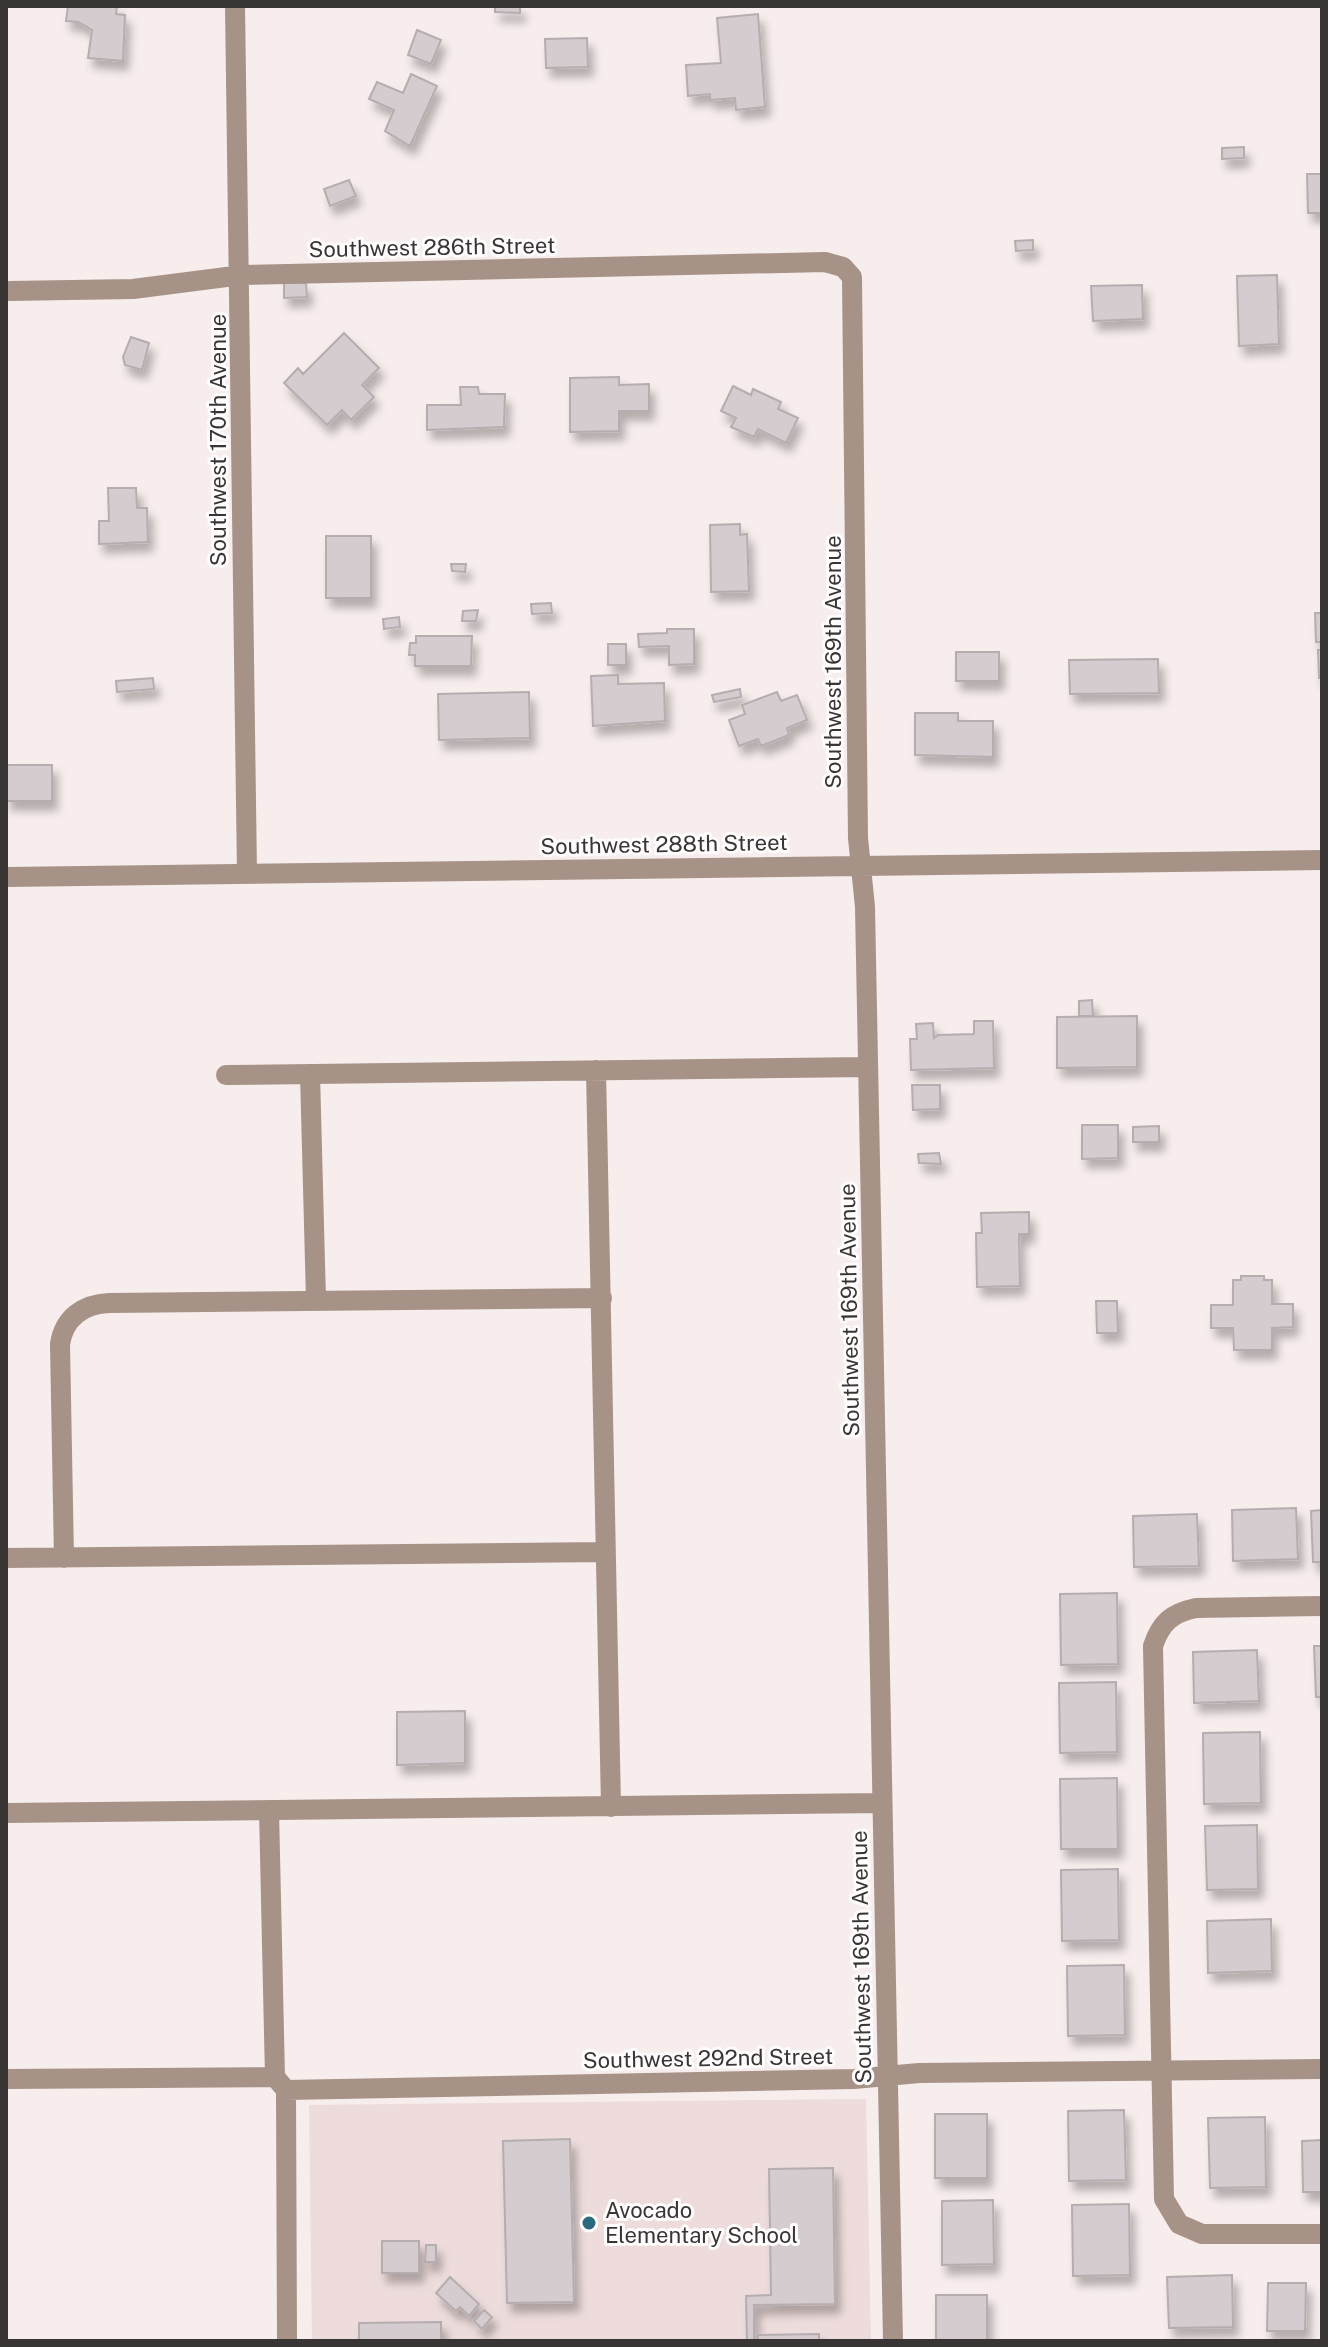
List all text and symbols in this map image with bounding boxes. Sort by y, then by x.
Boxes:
street label: Southwest 286th Street [308,232,556,262]
street label: Southwest 170th Avenue [205,314,231,566]
street label: Southwest 169th Avenue [820,535,846,789]
street label: Southwest 288th Street [540,829,788,859]
street label: Southwest 169th Avenue [834,1183,864,1437]
street label: Southwest 169th Avenue [846,1830,876,2084]
street label: Southwest 292nd Street [583,2043,833,2073]
place label: Avocado Elementary School [605,2197,798,2248]
marker: Avocado Elementary School [580,2214,598,2232]

